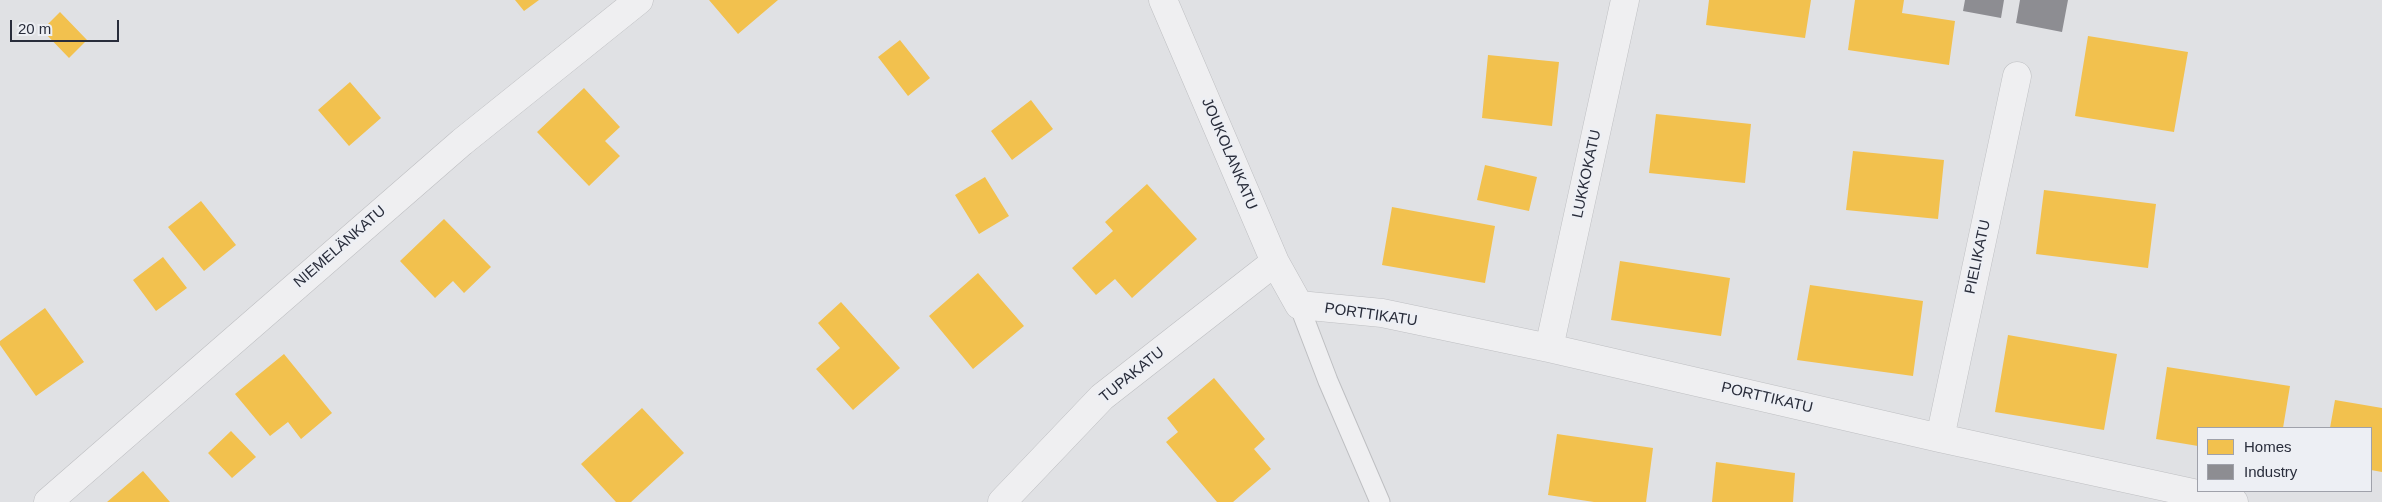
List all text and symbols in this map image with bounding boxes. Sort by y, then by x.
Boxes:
scale bar [12,10,121,42]
text: 20 m [18,20,51,37]
street label: JOUKOLANKATU [1197,95,1261,213]
street label: LUKKOKATU [1569,128,1605,220]
street label: NIEMELÄNKATU [290,202,390,292]
street label: PIELIKATU [1961,218,1995,296]
street label: PORTTIKATU [1323,300,1419,330]
street label: TUPAKATU [1096,344,1168,406]
street label: PORTTIKATU [1719,379,1815,417]
legend [2197,427,2372,492]
text: Homes [2244,438,2292,455]
text: Industry [2244,463,2297,480]

